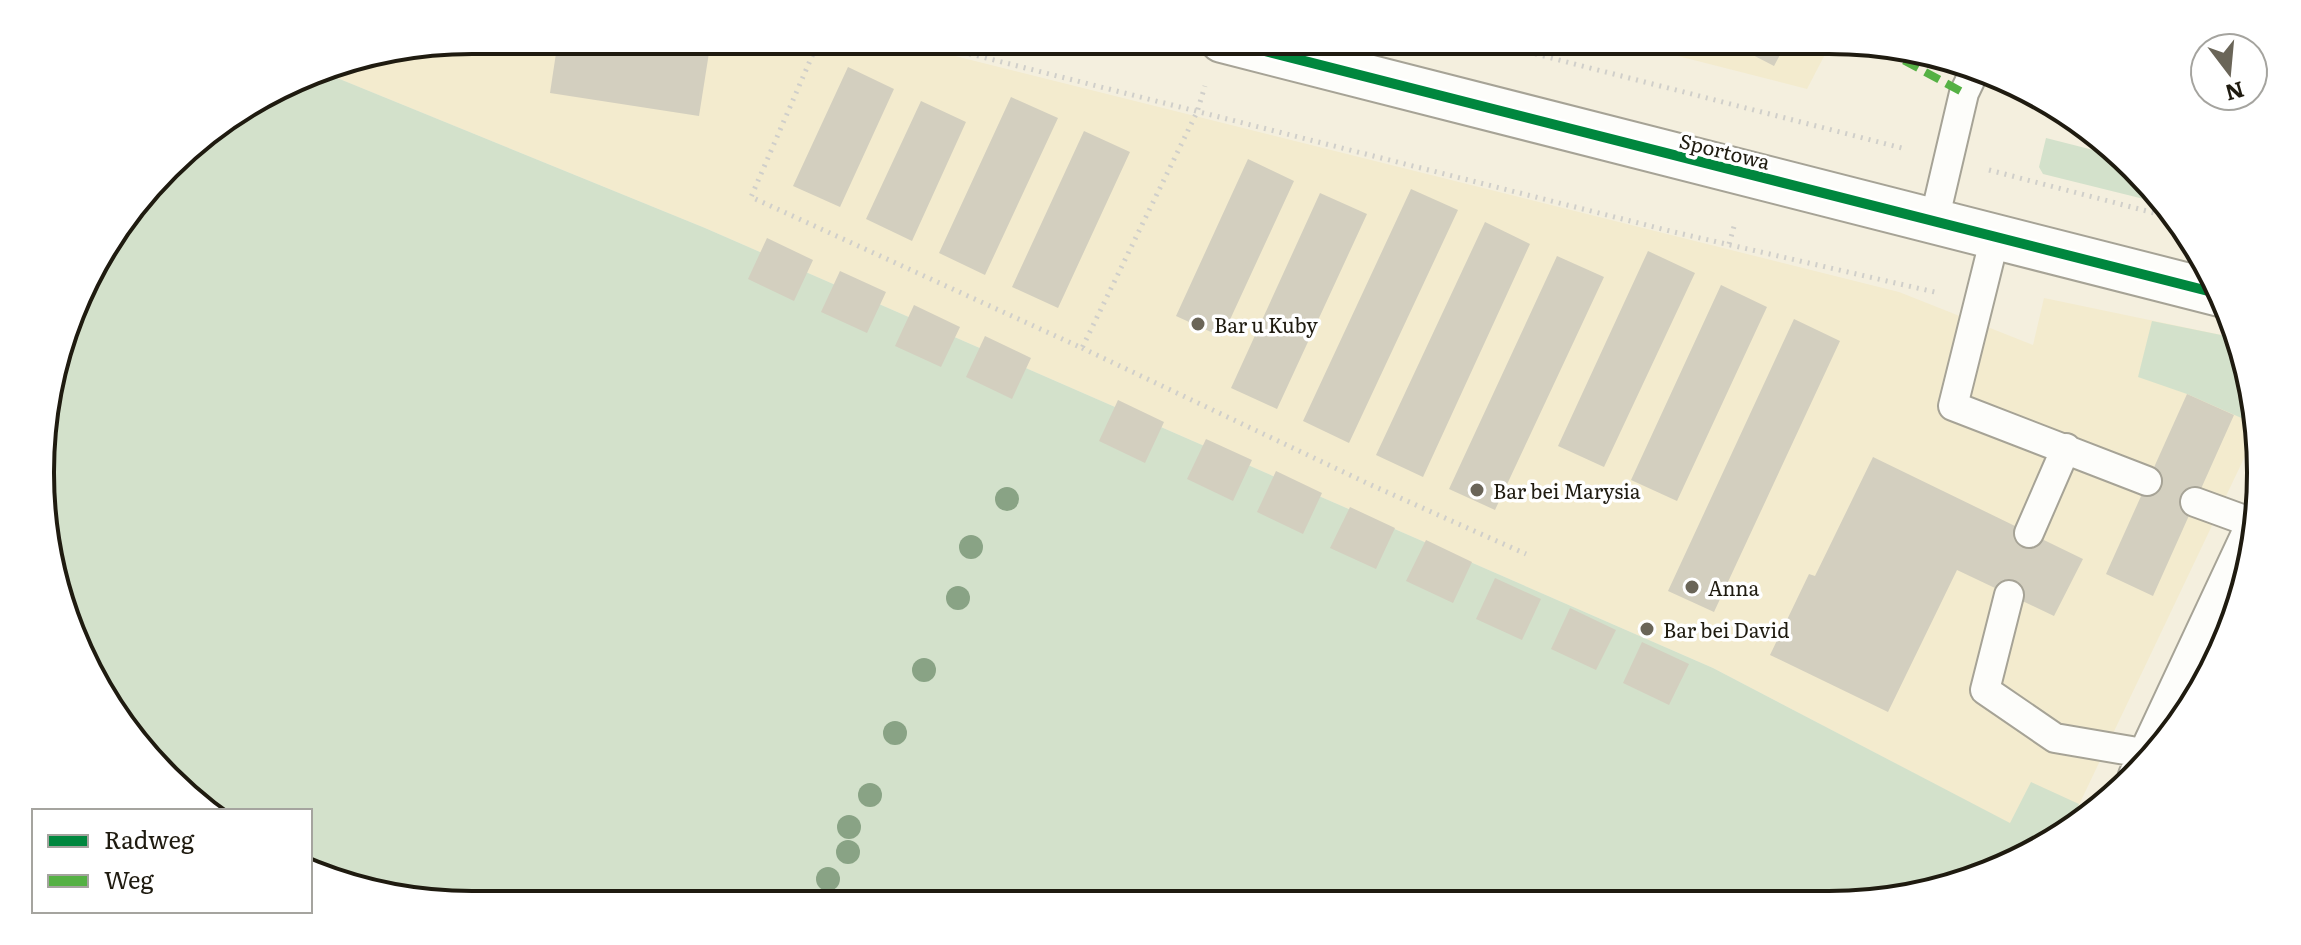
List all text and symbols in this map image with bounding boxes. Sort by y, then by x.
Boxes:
north arrow [2189,32,2269,112]
text: N [2222,74,2248,111]
street label: Sportowa [1676,124,1774,176]
place label: Bar u Kuby [1214,309,1318,339]
marker: Bar u Kuby [1189,315,1207,333]
place label: Bar bei Marysia [1493,475,1641,505]
marker: Bar bei Marysia [1468,481,1486,499]
place label: Anna [1708,572,1760,602]
marker: Anna [1683,578,1701,596]
place label: Bar bei David [1663,614,1789,644]
marker: Bar bei David [1638,620,1656,638]
legend [32,809,312,913]
text: Radweg [104,821,195,856]
text: Weg [104,861,155,896]

